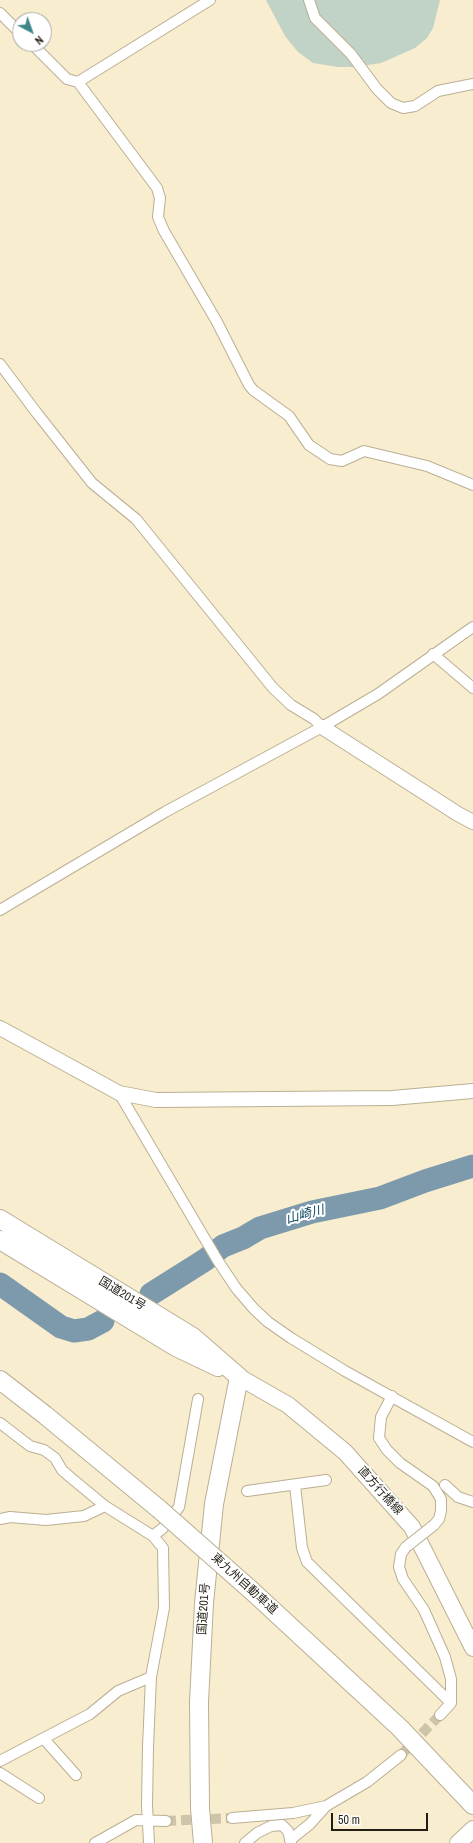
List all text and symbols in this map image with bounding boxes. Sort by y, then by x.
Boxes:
north arrow [12,12,52,52]
text: N [32,33,46,48]
water label: 山崎川 [284,1202,326,1228]
street label: 国道201号 [96,1274,148,1314]
street label: 直方行橋線 [355,1464,405,1518]
street label: 東九州自動車道 [208,1551,280,1617]
street label: 国道201号 [195,1582,213,1636]
scale bar [333,1805,430,1831]
text: 50 m [338,1812,360,1828]

